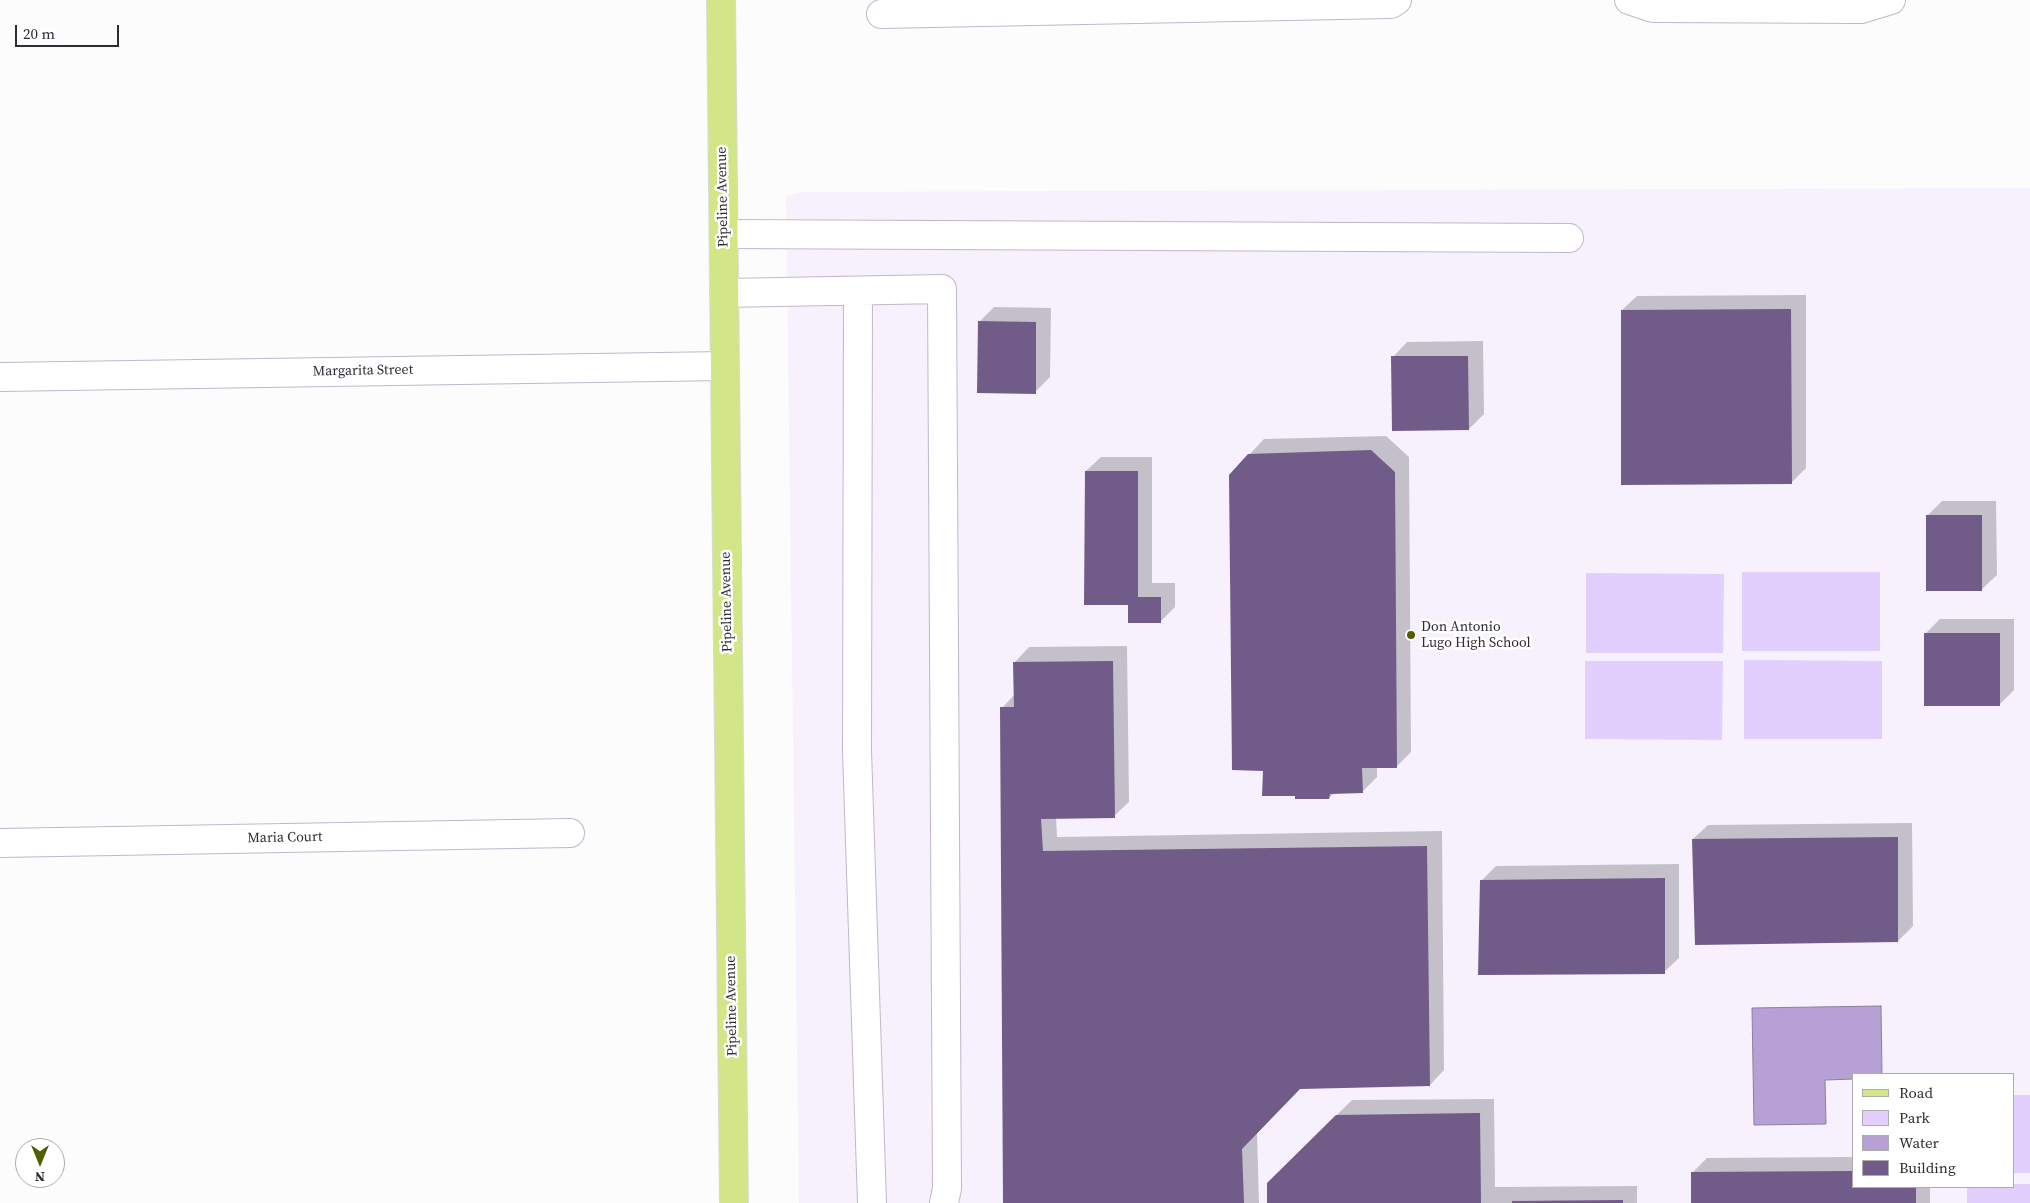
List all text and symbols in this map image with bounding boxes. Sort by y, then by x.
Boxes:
scale bar [18,15,121,47]
text: 20 m [23,23,55,44]
street label: Pipeline Avenue [714,146,732,248]
street label: Margarita Street [313,362,413,380]
street label: Pipeline Avenue [718,551,736,653]
place label: Don Antonio Lugo High School [1421,619,1531,652]
marker: Don Antonio Lugo High School [1405,629,1417,641]
street label: Maria Court [247,829,323,847]
street label: Pipeline Avenue [723,955,741,1057]
legend [1852,1073,2015,1188]
text: Road [1899,1082,1933,1103]
text: Park [1899,1107,1930,1128]
text: Water [1899,1132,1939,1153]
north arrow [15,1138,65,1188]
text: Building [1899,1157,1956,1178]
text: N [35,1167,45,1187]

